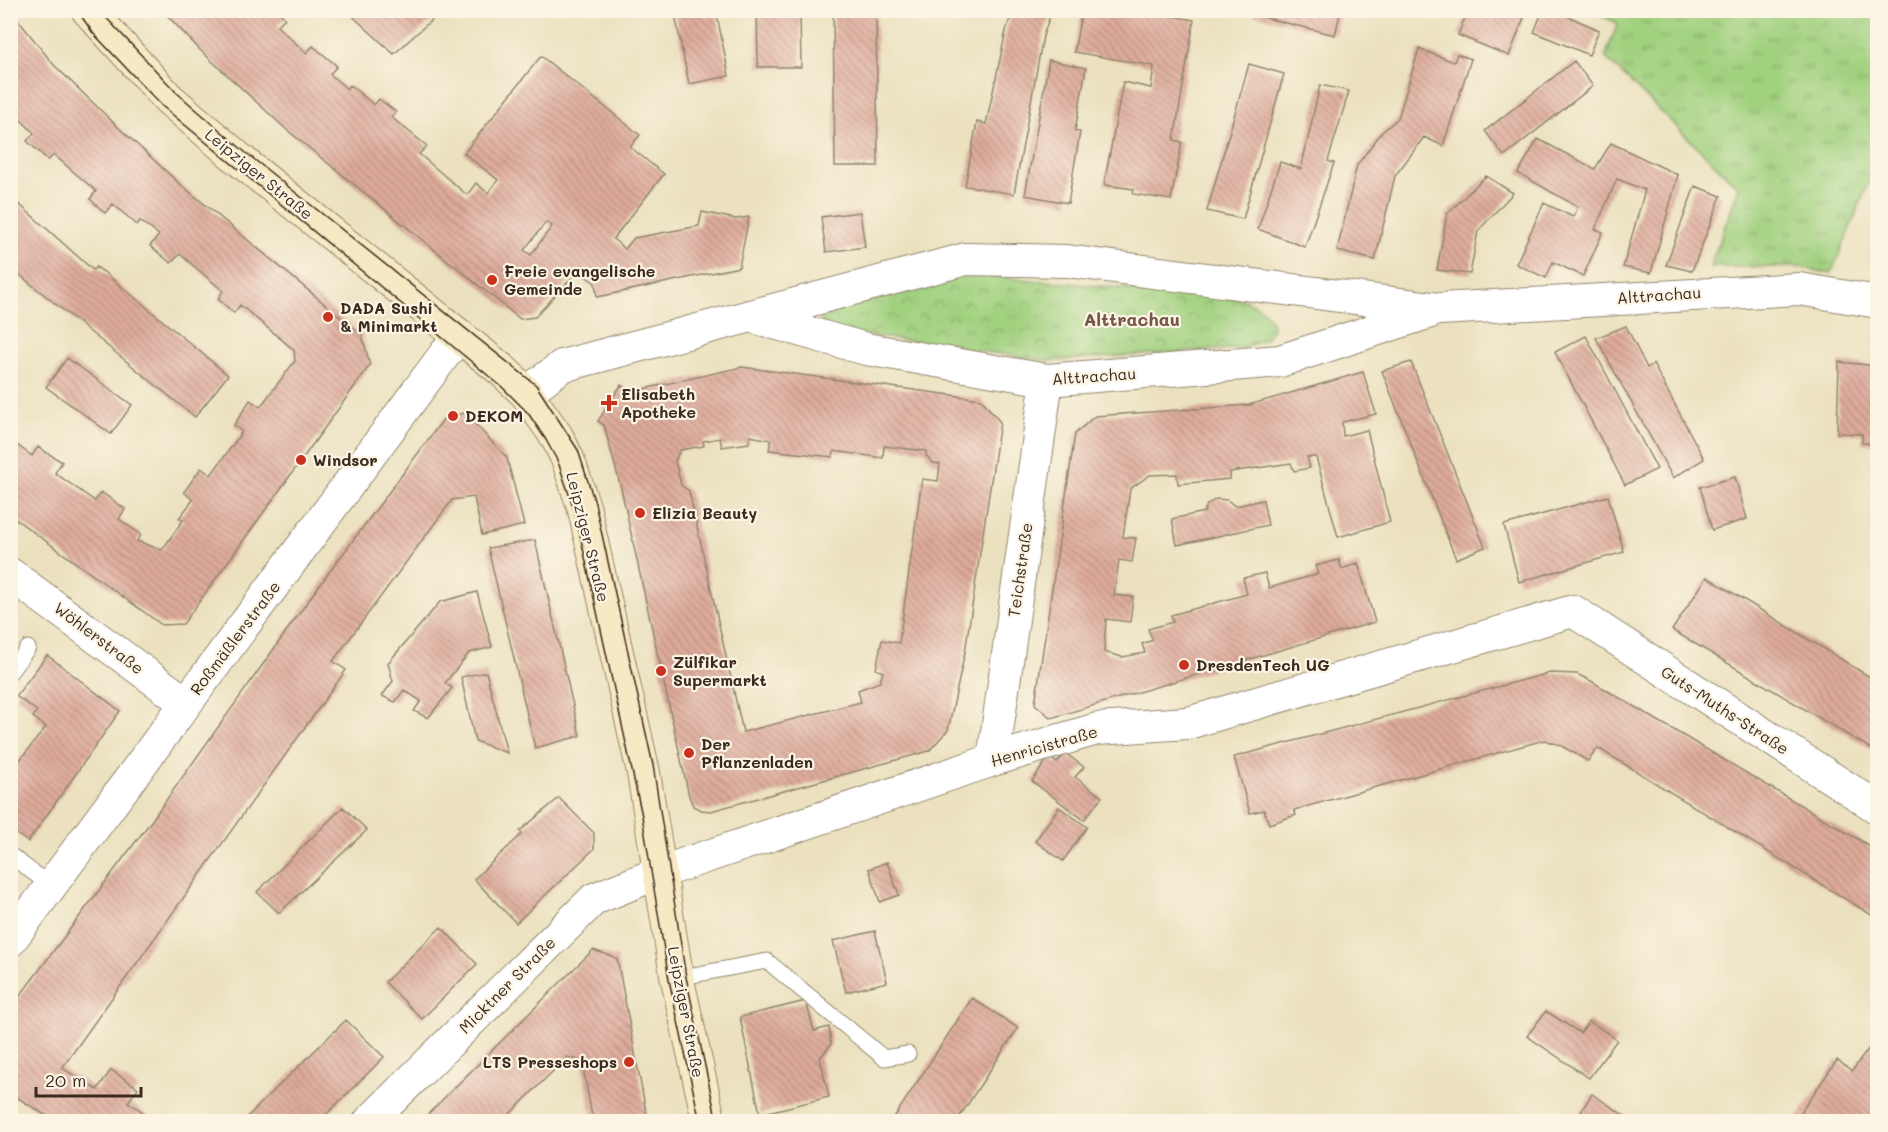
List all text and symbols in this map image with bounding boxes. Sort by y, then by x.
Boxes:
street label: Leipziger Straße [201,124,318,224]
place label: Freie evangelische Gemeinde [504,260,655,299]
marker: Freie evangelische Gemeinde [485,273,499,287]
street label: Alttrachau [1616,281,1702,308]
place label: DADA Sushi & Minimarkt [340,297,437,336]
district label: Alttrachau [1084,307,1180,331]
marker: DADA Sushi & Minimarkt [321,310,335,324]
street label: Alttrachau [1051,362,1137,389]
place label: Elisabeth Apotheke [621,383,696,422]
marker: Elisabeth Apotheke [602,396,616,410]
place label: DEKOM [465,405,523,426]
marker: DEKOM [446,409,460,423]
place label: Windsor [313,449,377,470]
marker: Windsor [294,453,308,467]
street label: Leipziger Straße [562,470,615,604]
place label: Elizia Beauty [652,502,757,523]
marker: Elizia Beauty [633,506,647,520]
street label: Teichstraße [1002,521,1037,618]
street label: Roßmäßlerstraße [185,576,284,699]
street label: Wöhlerstraße [50,597,149,678]
place label: Zülfikar Supermarkt [673,651,767,690]
place label: DresdenTech UG [1196,654,1329,675]
marker: DresdenTech UG [1177,658,1191,672]
street label: Guts-Muths-Straße [1657,660,1793,759]
marker: Zülfikar Supermarkt [654,664,668,678]
street label: Henricistraße [988,720,1100,771]
place label: Der Pflanzenladen [701,733,813,772]
marker: Der Pflanzenladen [682,746,696,760]
street label: Micktner Straße [454,932,560,1038]
street label: Leipziger Straße [663,944,710,1079]
place label: LTS Presseshops [483,1051,617,1072]
marker: LTS Presseshops [622,1055,636,1069]
scale bar [36,1060,141,1098]
text: 20 m [45,1068,86,1092]

